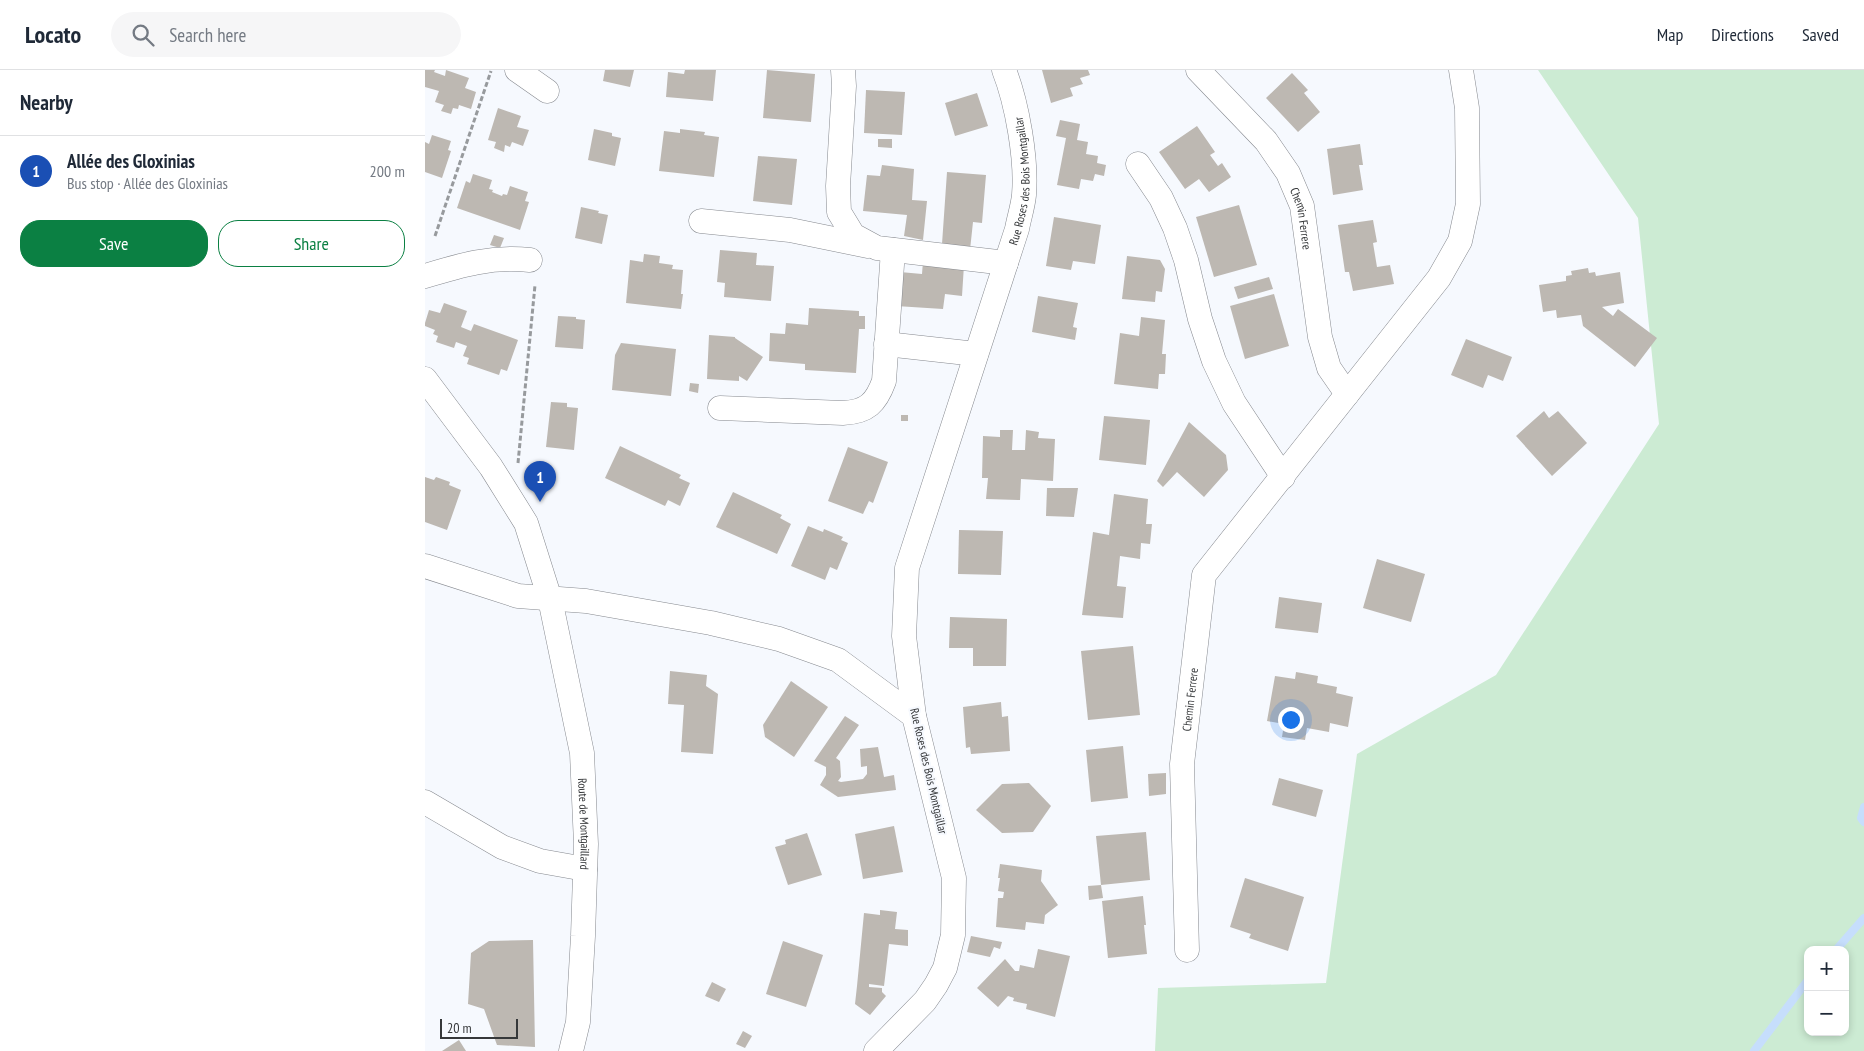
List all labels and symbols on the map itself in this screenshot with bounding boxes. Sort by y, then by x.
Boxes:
street label: Rue Roses des Bois Montgaillar [1005,115,1032,247]
street label: Chemin Ferrere [1287,185,1315,251]
pin: 1 [524,461,556,502]
street label: Chemin Ferrere [1178,667,1201,732]
street label: Rue Roses des Bois Montgaillar [907,707,951,836]
your location [1278,707,1304,733]
street label: Route de Montgaillard [576,778,594,870]
scale bar [440,1016,517,1039]

